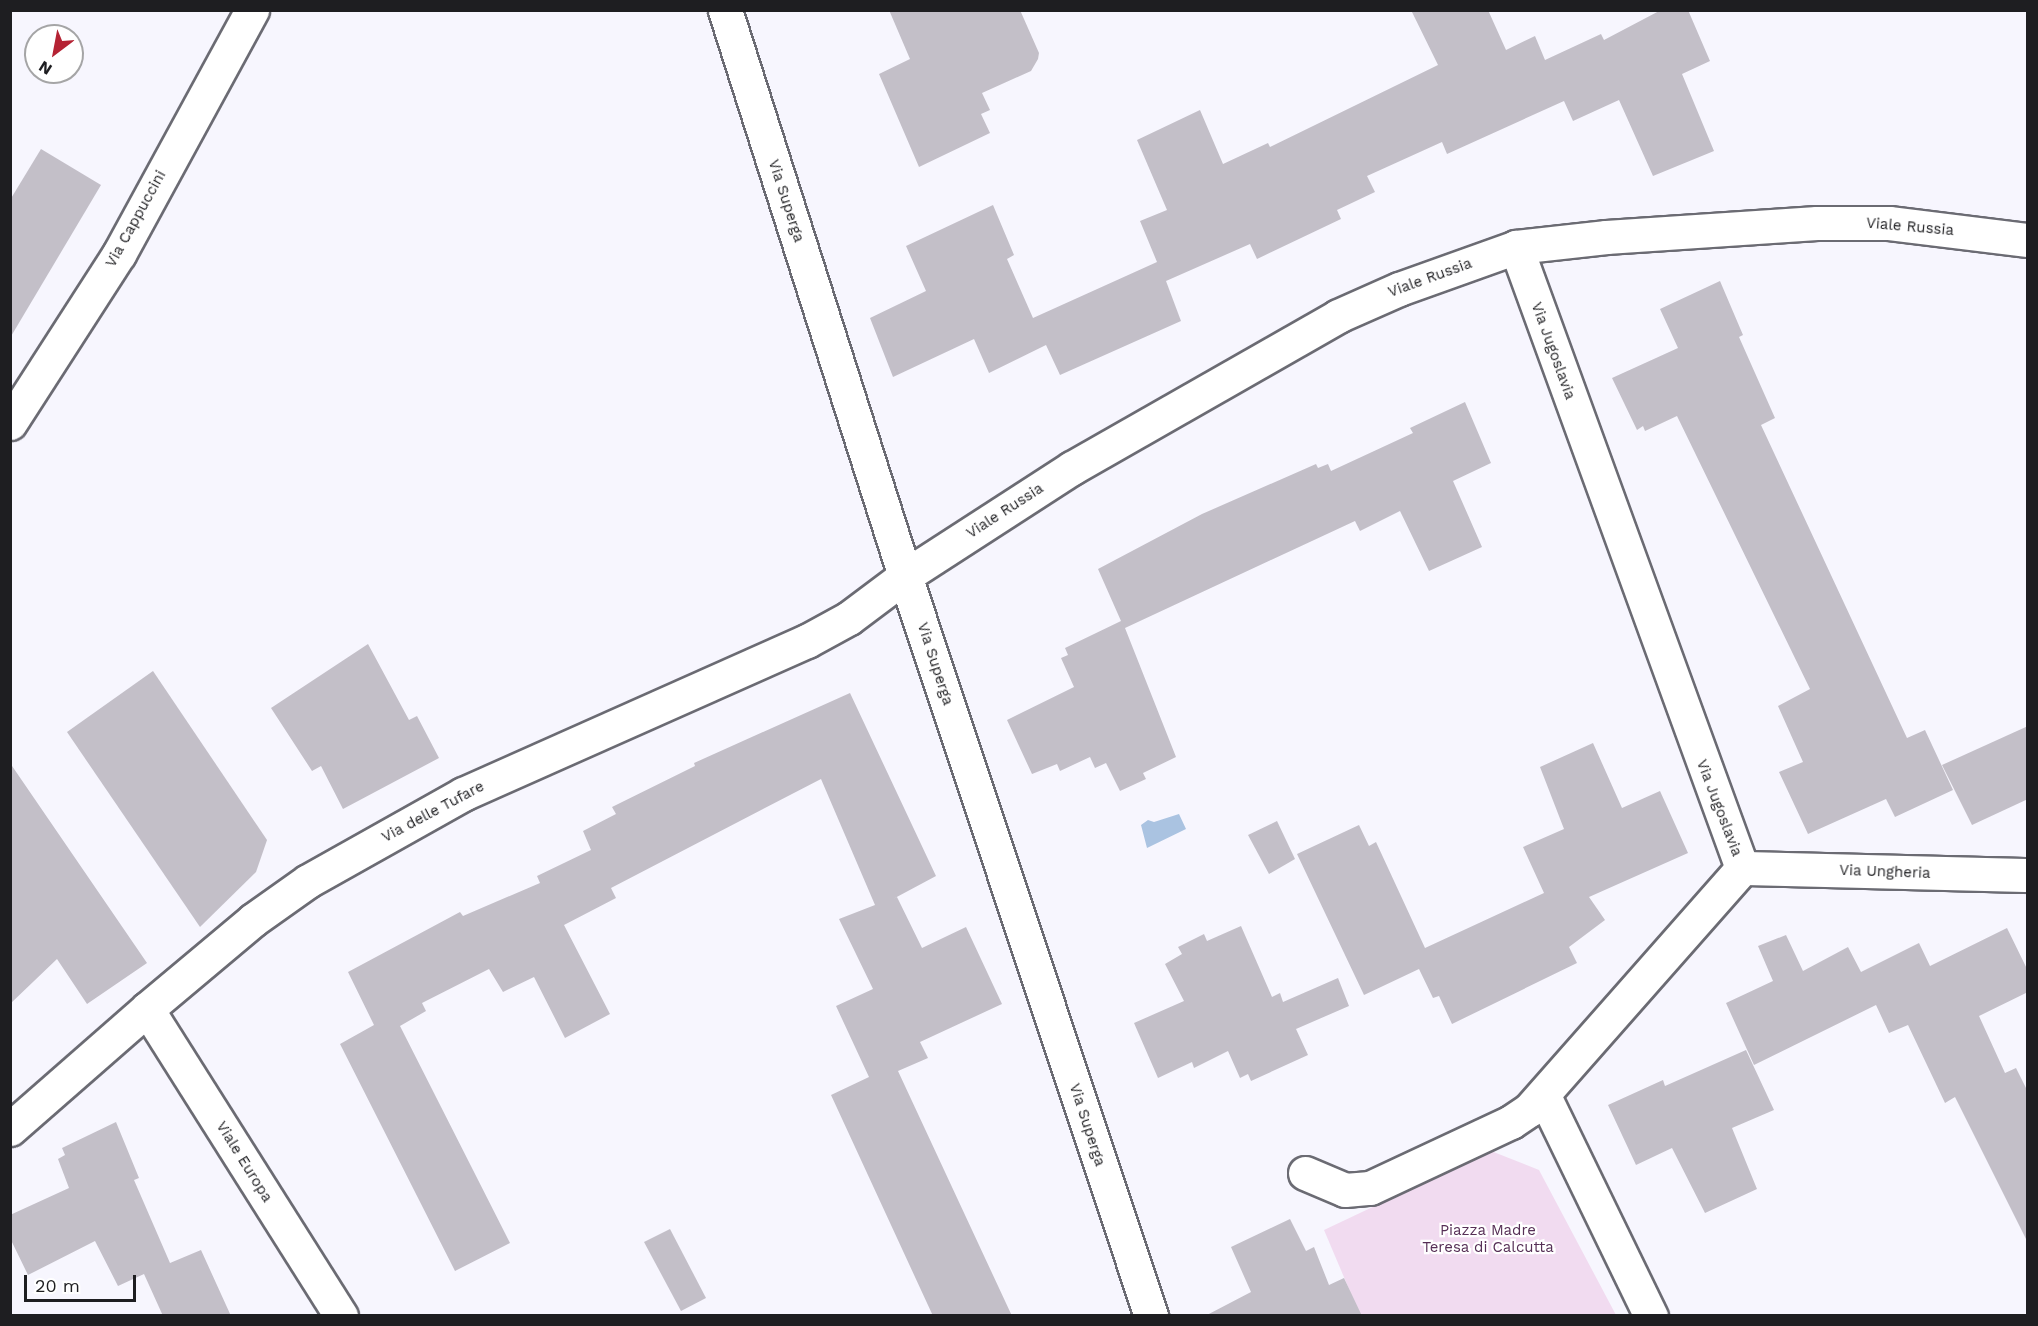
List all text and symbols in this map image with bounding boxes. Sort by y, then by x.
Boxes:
north arrow [24,24,84,84]
text: N [35,57,55,79]
street label: Via Superga [764,157,808,245]
street label: Via Cappuccini [102,167,170,271]
street label: Viale Russia [1865,214,1955,240]
street label: Viale Russia [1386,255,1474,301]
street label: Via Jugoslavia [1527,300,1579,402]
street label: Viale Russia [963,480,1047,542]
street label: Via Superga [913,620,957,708]
street label: Via Jugoslavia [1692,757,1746,859]
street label: Via delle Tufare [378,777,488,847]
street label: Via Ungheria [1839,861,1931,883]
street label: Via Superga [1065,1081,1109,1169]
street label: Viale Europa [212,1118,276,1206]
park label: Piazza Madre Teresa di Calcutta [1422,1221,1554,1256]
scale bar [27,1263,140,1301]
text: 20 m [35,1275,80,1296]

